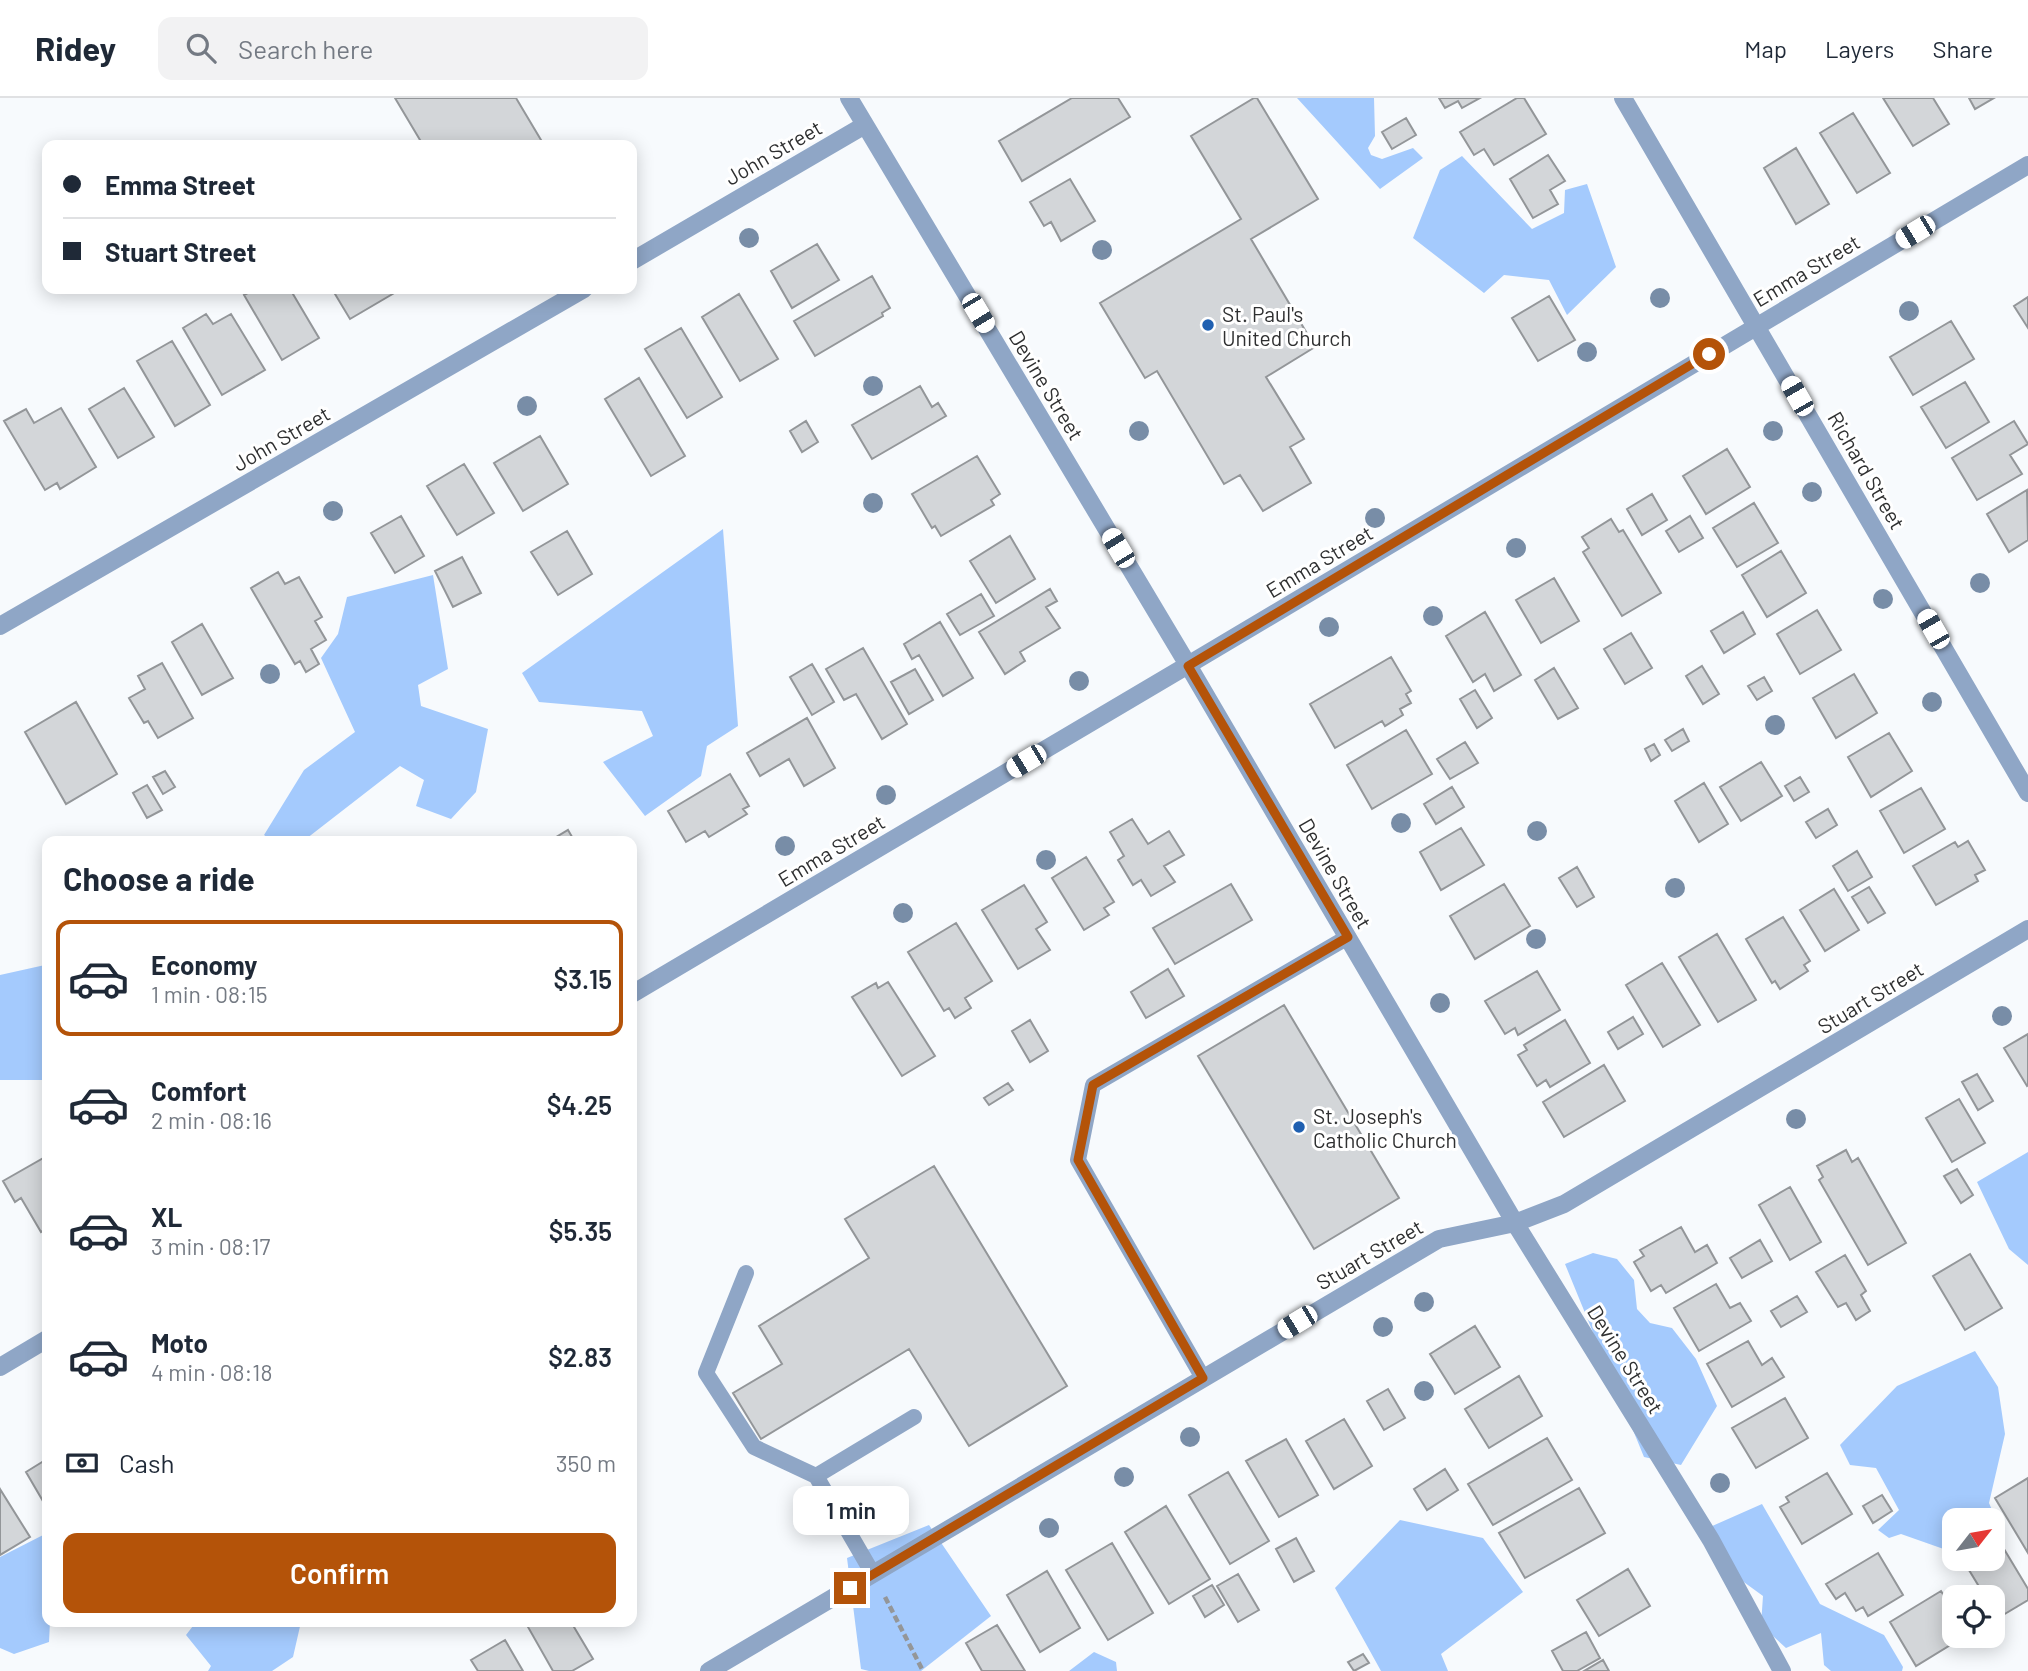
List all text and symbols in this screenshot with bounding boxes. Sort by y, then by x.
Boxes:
search box [158,17,648,80]
text: Ridey [35,28,116,68]
icon: search [182,29,220,67]
text: Search here [238,33,373,64]
text: Map [1744,34,1787,63]
text: Layers [1825,34,1894,63]
text: Share [1932,34,1993,63]
street label: John Street [720,114,826,190]
text: Emma Street [105,169,255,200]
car [1892,212,1939,252]
street label: Emma Street [1748,228,1864,312]
text: Stuart Street [105,236,256,267]
car [959,290,998,336]
place label: St. Paul's United Church [1222,301,1352,350]
marker: St. Paul's United Church [1200,317,1216,333]
street label: Devine Street [1005,326,1089,444]
route start [1693,338,1725,370]
car [1778,373,1817,419]
street label: John Street [228,400,334,476]
street label: Richard Street [1823,407,1911,533]
street label: Emma Street [1261,519,1377,603]
car [1099,525,1138,571]
car [1914,606,1953,652]
car [1003,741,1050,781]
street label: Emma Street [773,808,889,892]
street label: Devine Street [1294,813,1378,933]
text: Choose a ride [63,859,255,897]
icon: car [67,947,130,1010]
text: Economy [151,949,257,980]
street label: Stuart Street [1813,956,1927,1038]
text: $3.15 [553,963,612,994]
text: 1 min · 08:15 [151,980,268,1008]
icon: car [67,1073,130,1136]
text: Comfort [151,1075,247,1106]
text: $4.25 [547,1089,612,1120]
place label: St. Joseph's Catholic Church [1313,1103,1457,1152]
text: 2 min · 08:16 [151,1106,272,1134]
marker: St. Joseph's Catholic Church [1291,1119,1307,1135]
icon: car [67,1199,130,1262]
text: XL [151,1201,182,1232]
street label: Stuart Street [1311,1213,1427,1295]
text: $5.35 [549,1215,612,1246]
text: 3 min · 08:17 [151,1232,270,1260]
street label: Devine Street [1583,1300,1669,1418]
car [1274,1302,1321,1342]
icon: car [67,1325,130,1388]
text: Moto [151,1327,208,1358]
text: $2.83 [548,1341,612,1372]
text: 4 min · 08:18 [151,1358,272,1386]
icon: cash [63,1444,101,1482]
text: Cash [119,1447,174,1478]
text: 350 m [556,1449,616,1477]
callout: 1 min [792,1486,908,1536]
text: 1 min [826,1496,876,1524]
north arrow [1942,1508,2006,1572]
map controls [1942,1508,2005,1648]
button: Confirm [63,1533,616,1613]
route end [834,1572,866,1604]
button: locate [1942,1585,2005,1648]

